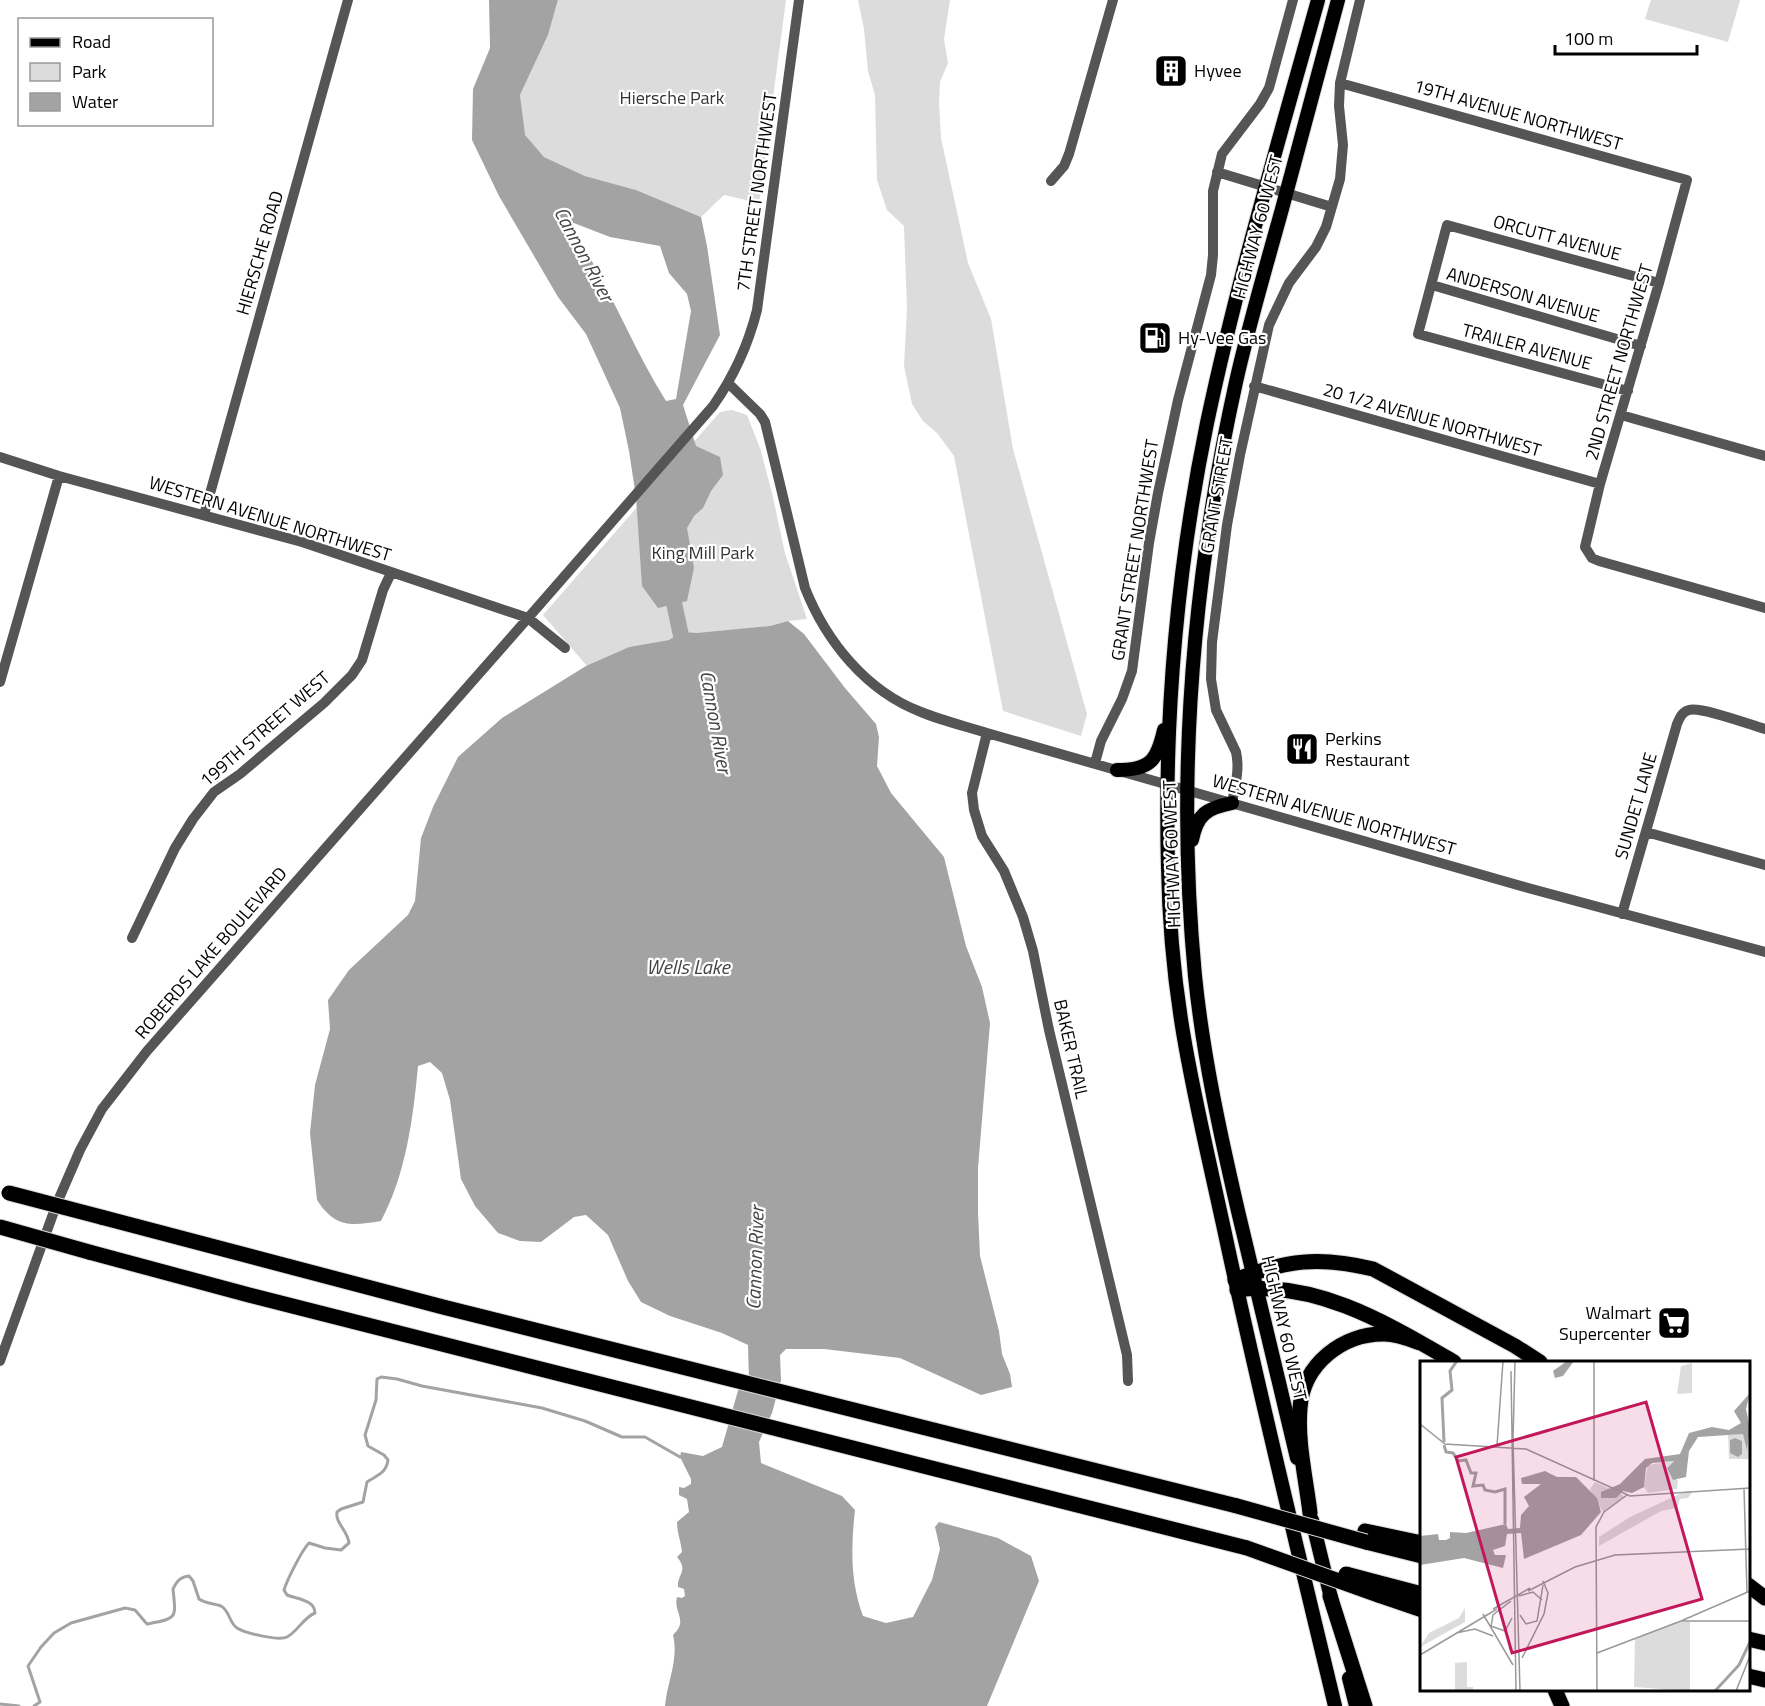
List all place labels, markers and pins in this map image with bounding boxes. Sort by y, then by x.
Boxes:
building icon: Hyvee [1153,53,1189,89]
place label: Hyvee [1194,57,1242,84]
fuel station icon: Hy-Vee Gas [1137,320,1173,356]
place label: Hy-Vee Gas [1178,324,1266,351]
place label: Perkins Restaurant [1325,725,1410,773]
restaurant icon: Perkins Restaurant [1284,731,1320,767]
place label: Walmart Supercenter [1559,1299,1652,1347]
supermarket icon: Walmart Supercenter [1656,1305,1692,1341]

